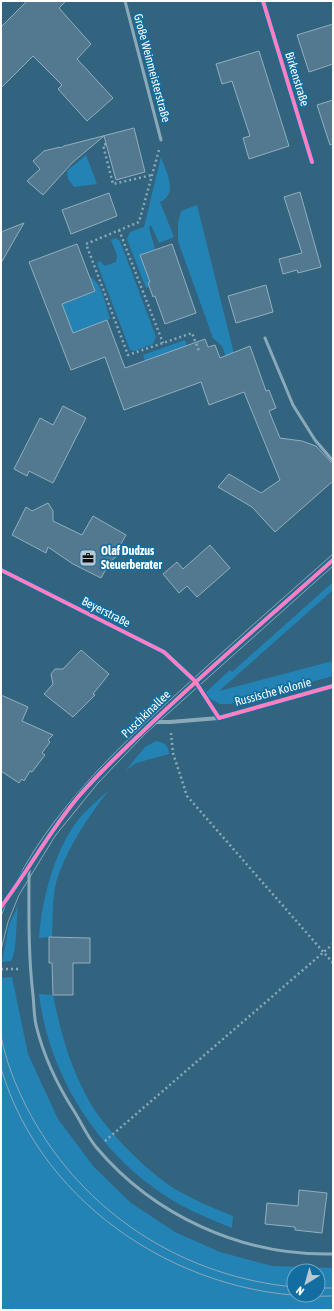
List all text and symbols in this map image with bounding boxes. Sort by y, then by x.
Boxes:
street label: Große Weinmeisterstraße [131,12,173,124]
street label: Birkenstraße [282,50,312,108]
place label: Olaf Dudzus Steuerberater [101,544,162,572]
office icon: Olaf Dudzus Steuerberater [78,548,98,568]
street label: Beyerstraße [79,594,133,630]
street label: Russische Kolonie [233,675,313,709]
street label: Puschkinallee [119,687,173,741]
north arrow [286,1263,326,1303]
text: N [294,1284,306,1298]

